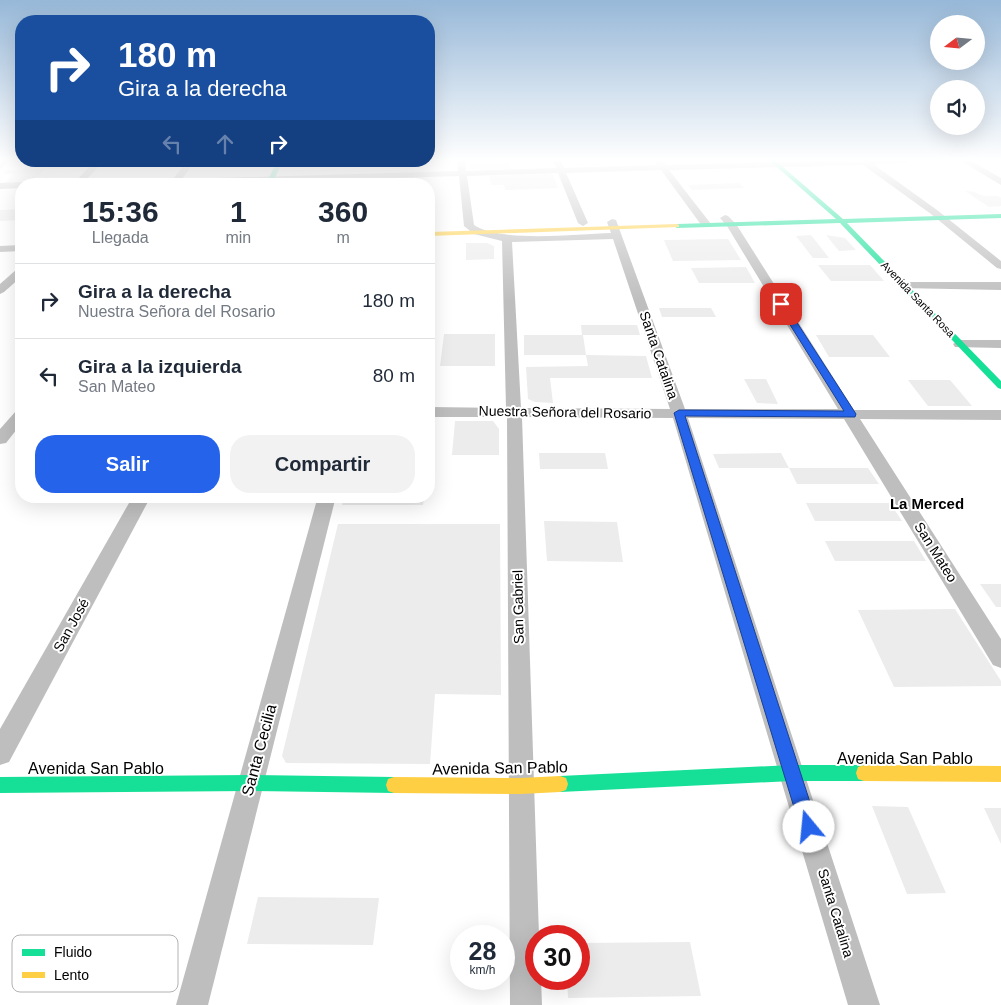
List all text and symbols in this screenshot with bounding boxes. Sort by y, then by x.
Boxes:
north arrow [930,15,985,70]
map controls [930,15,985,135]
icon: right [35,35,100,100]
text: 180 m [118,35,217,74]
text: Gira a la derecha [118,76,287,101]
button: sound [930,80,985,135]
icon: left [158,130,186,158]
icon: ahead [211,130,239,158]
icon: right [264,130,292,158]
text: 15:36 [82,195,159,228]
text: 1 [230,195,247,228]
text: 360 [318,195,368,228]
text: Llegada [92,229,149,246]
text: min [225,229,251,246]
text: m [336,229,350,246]
street label: Avenida Santa Rosa [879,259,958,340]
text: Gira a la derecha [78,281,231,302]
pin [760,283,802,325]
icon: right [35,287,63,315]
text: 180 m [362,290,415,311]
icon: arrive [767,290,795,318]
text: Nuestra Señora del Rosario [78,303,275,320]
street label: Santa Catalina [636,309,682,401]
text: Gira a la izquierda [78,356,242,377]
icon: left [35,362,63,390]
text: 80 m [373,365,415,386]
text: San Mateo [78,378,155,395]
street label: Nuestra Señora del Rosario [478,402,652,422]
button: Salir [35,435,220,493]
button: Compartir [230,435,415,493]
district label: La Merced [890,495,964,512]
street label: San Mateo [911,519,961,585]
street label: San Gabriel [509,570,527,644]
street label: San José [50,595,92,654]
street label: Santa Cecilia [239,702,279,798]
street label: Avenida San Pablo [837,750,973,767]
street label: Avenida San Pablo [432,758,568,778]
street label: Avenida San Pablo [28,760,164,777]
position arrow [782,800,834,852]
street label: Santa Catalina [815,867,857,959]
speed limit sign: 30 [525,925,590,990]
legend [12,935,178,992]
text: 28 [469,937,496,965]
text: Fluido [54,944,92,960]
text: km/h [469,963,496,977]
text: Lento [54,967,89,983]

